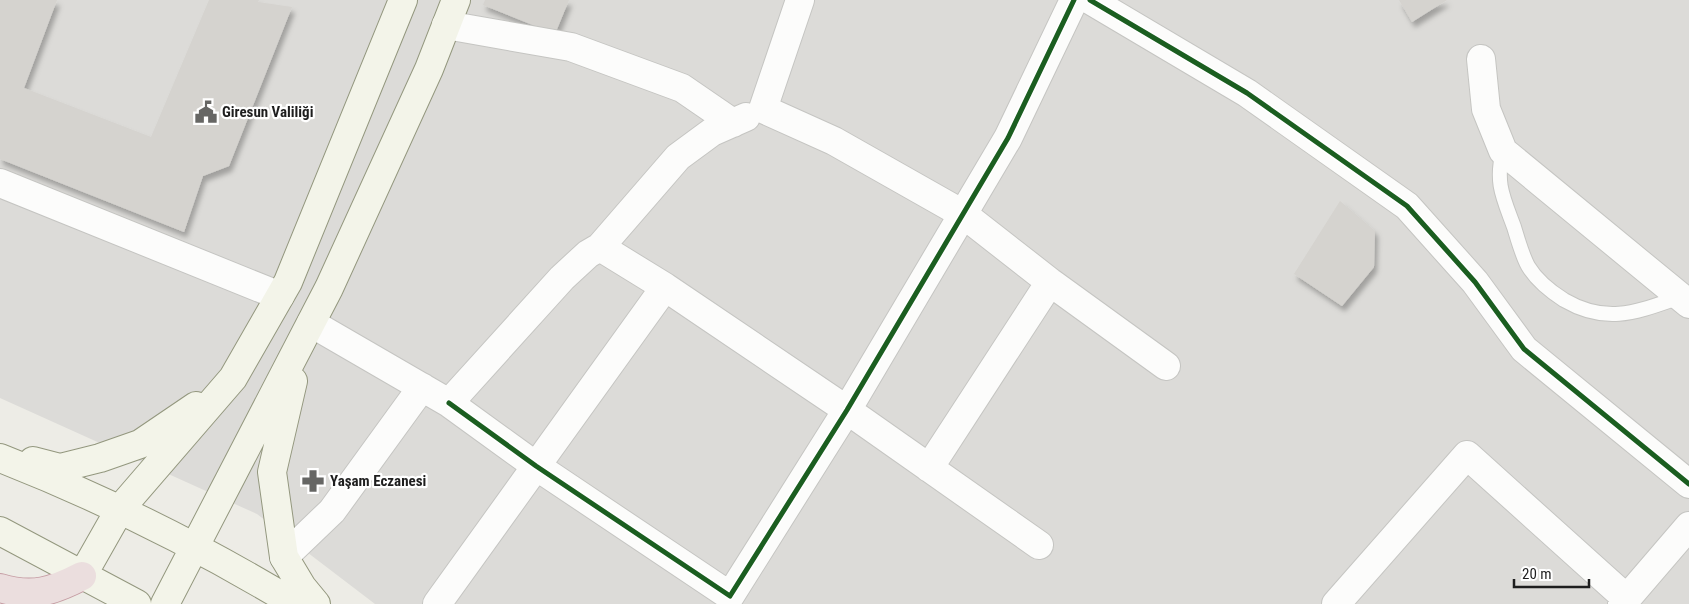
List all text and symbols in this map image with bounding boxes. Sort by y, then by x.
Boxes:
public building icon: Giresun Valiliği [193,99,219,125]
place label: Giresun Valiliği [222,103,313,121]
pharmacy icon: Yaşam Eczanesi [300,468,326,494]
place label: Yaşam Eczanesi [330,472,426,490]
scale bar [1514,556,1589,588]
text: 20 m [1522,565,1552,583]

